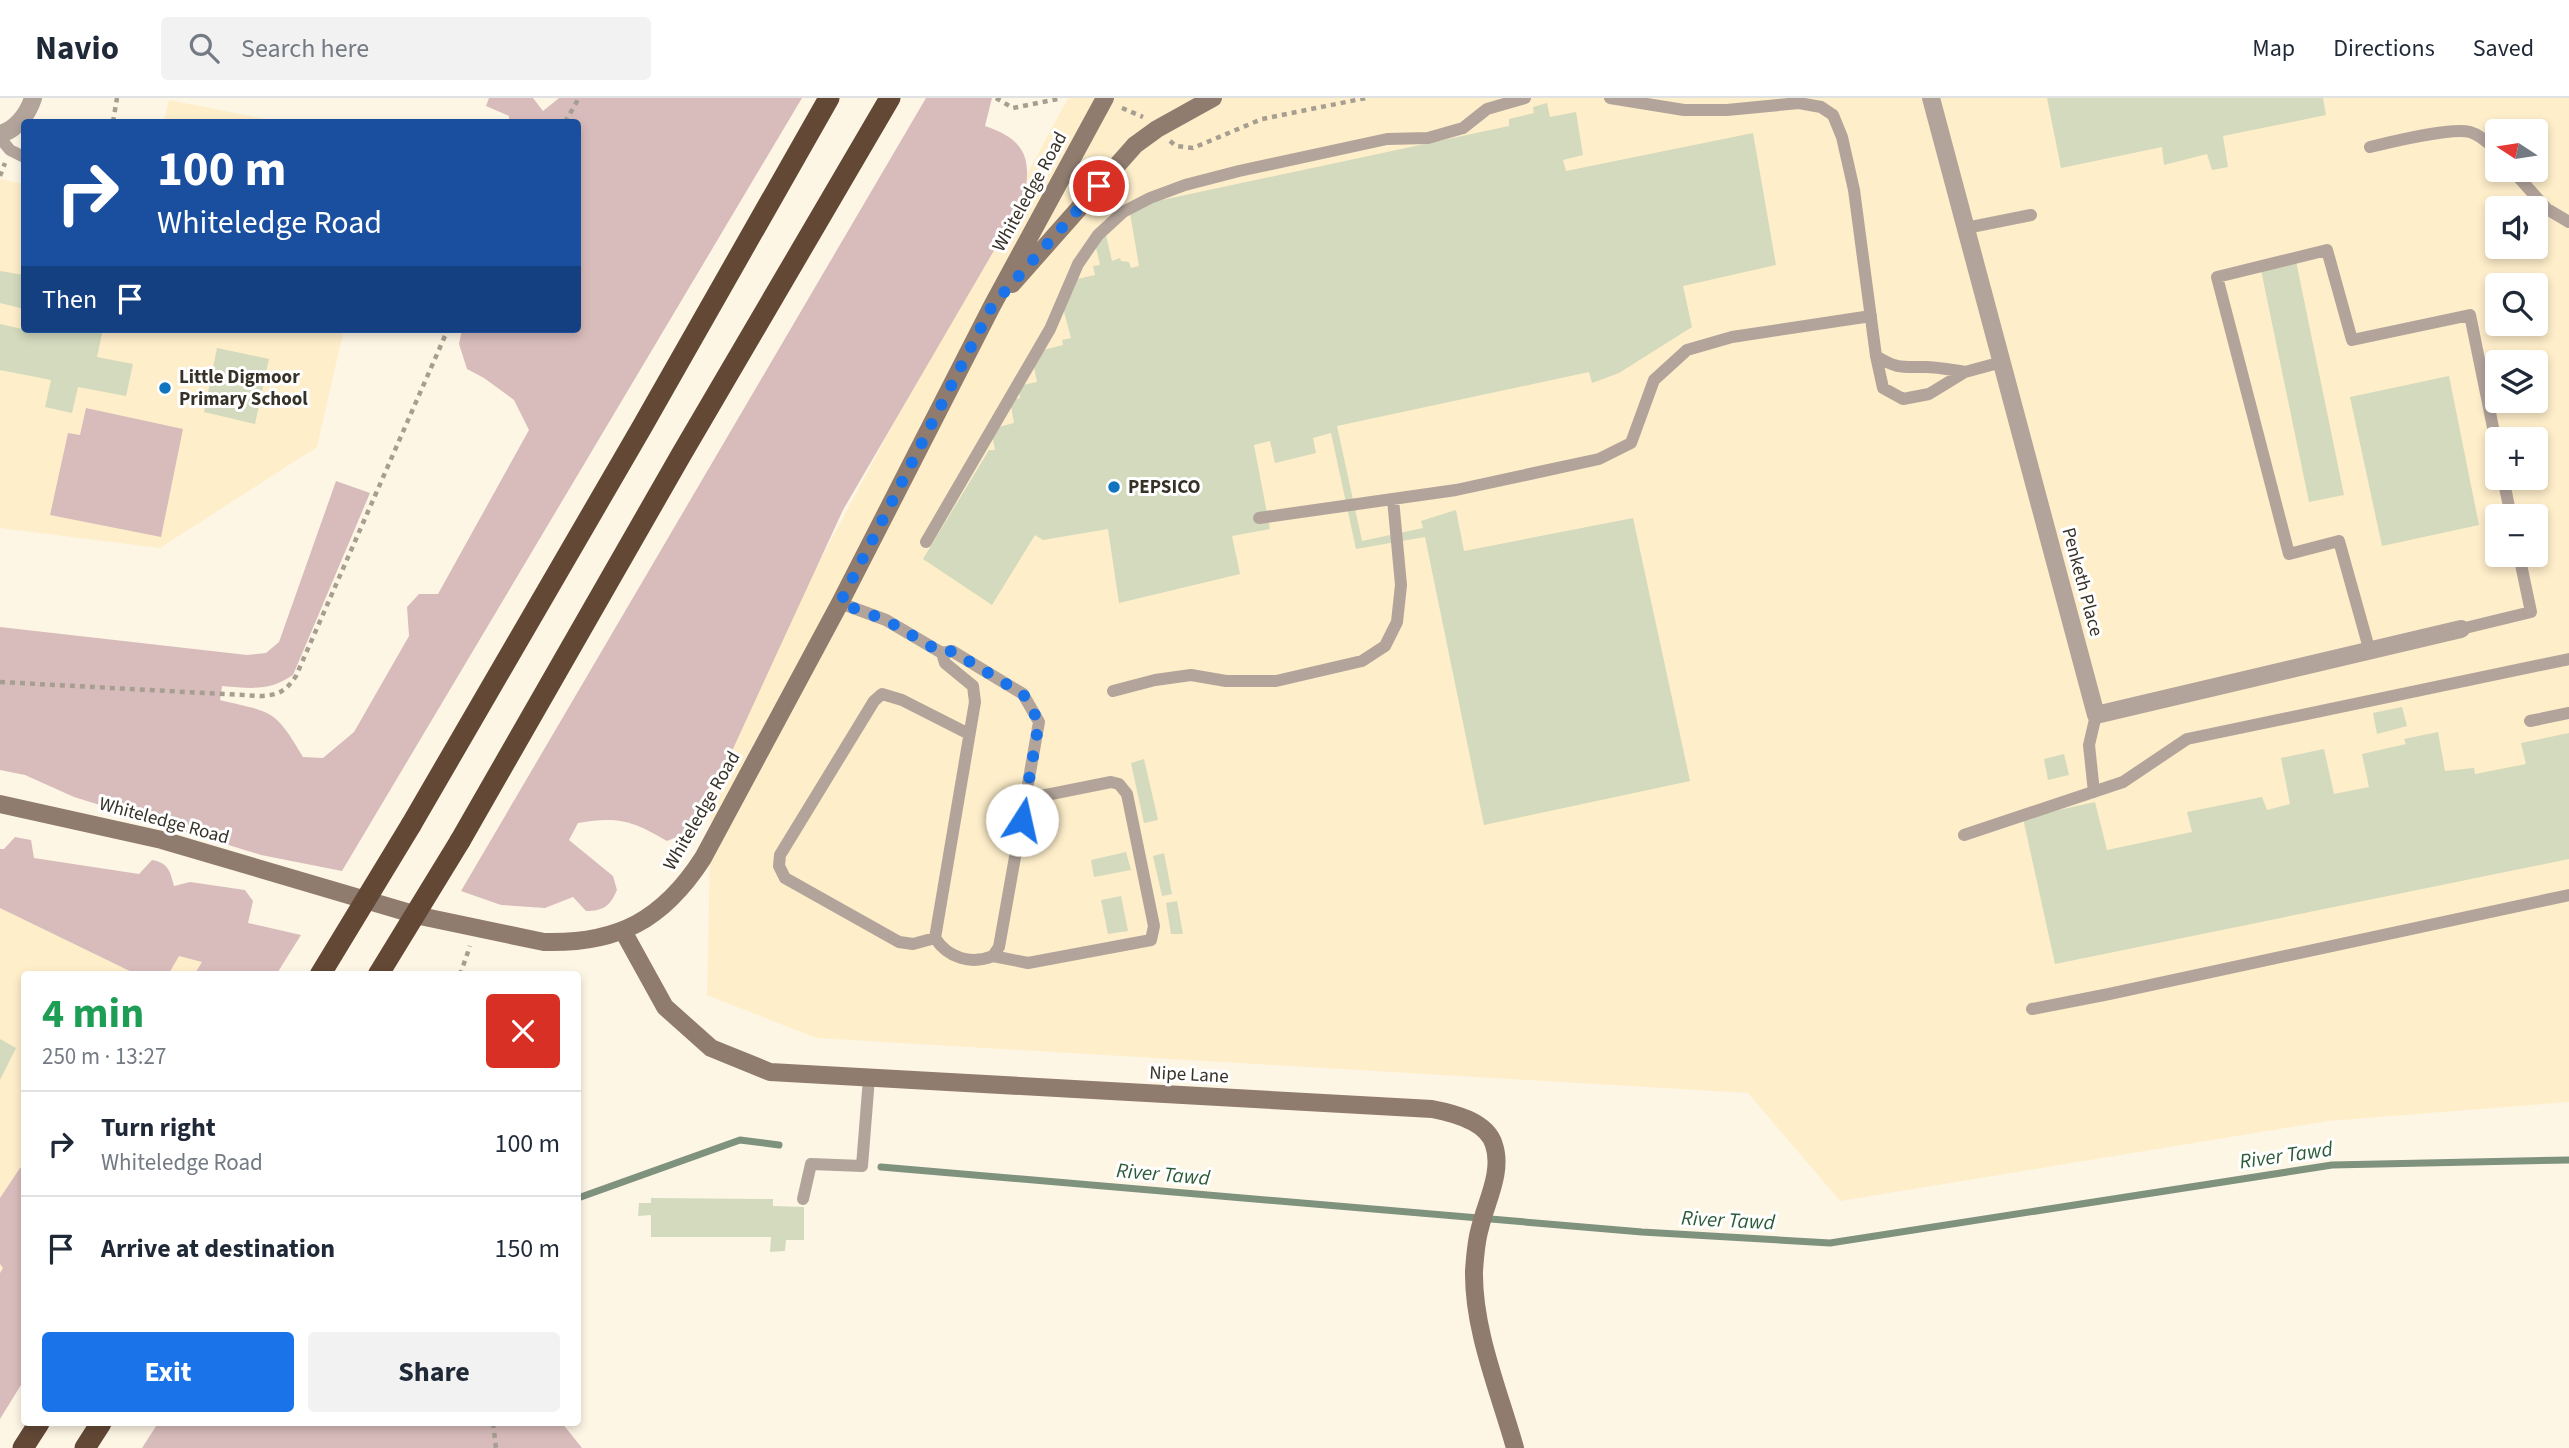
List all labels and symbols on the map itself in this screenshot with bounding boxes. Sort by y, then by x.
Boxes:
north arrow [2485,119,2548,182]
street label: Whiteledge Road [986,127,1074,257]
pin [1069,156,1129,216]
place label: Little Digmoor Primary School [179,364,308,413]
marker: Little Digmoor Primary School [157,380,173,396]
place label: PEPSICO [1128,474,1201,501]
marker: PEPSICO [1106,479,1122,495]
street label: Penketh Place [2054,524,2110,640]
street label: Whiteledge Road [657,746,747,876]
position arrow [985,783,1059,857]
street label: Whiteledge Road [96,791,232,851]
street label: Nipe Lane [1149,1059,1229,1091]
water label: River Tawd [2237,1134,2335,1176]
water label: River Tawd [1115,1155,1212,1193]
water label: River Tawd [1680,1203,1776,1237]

